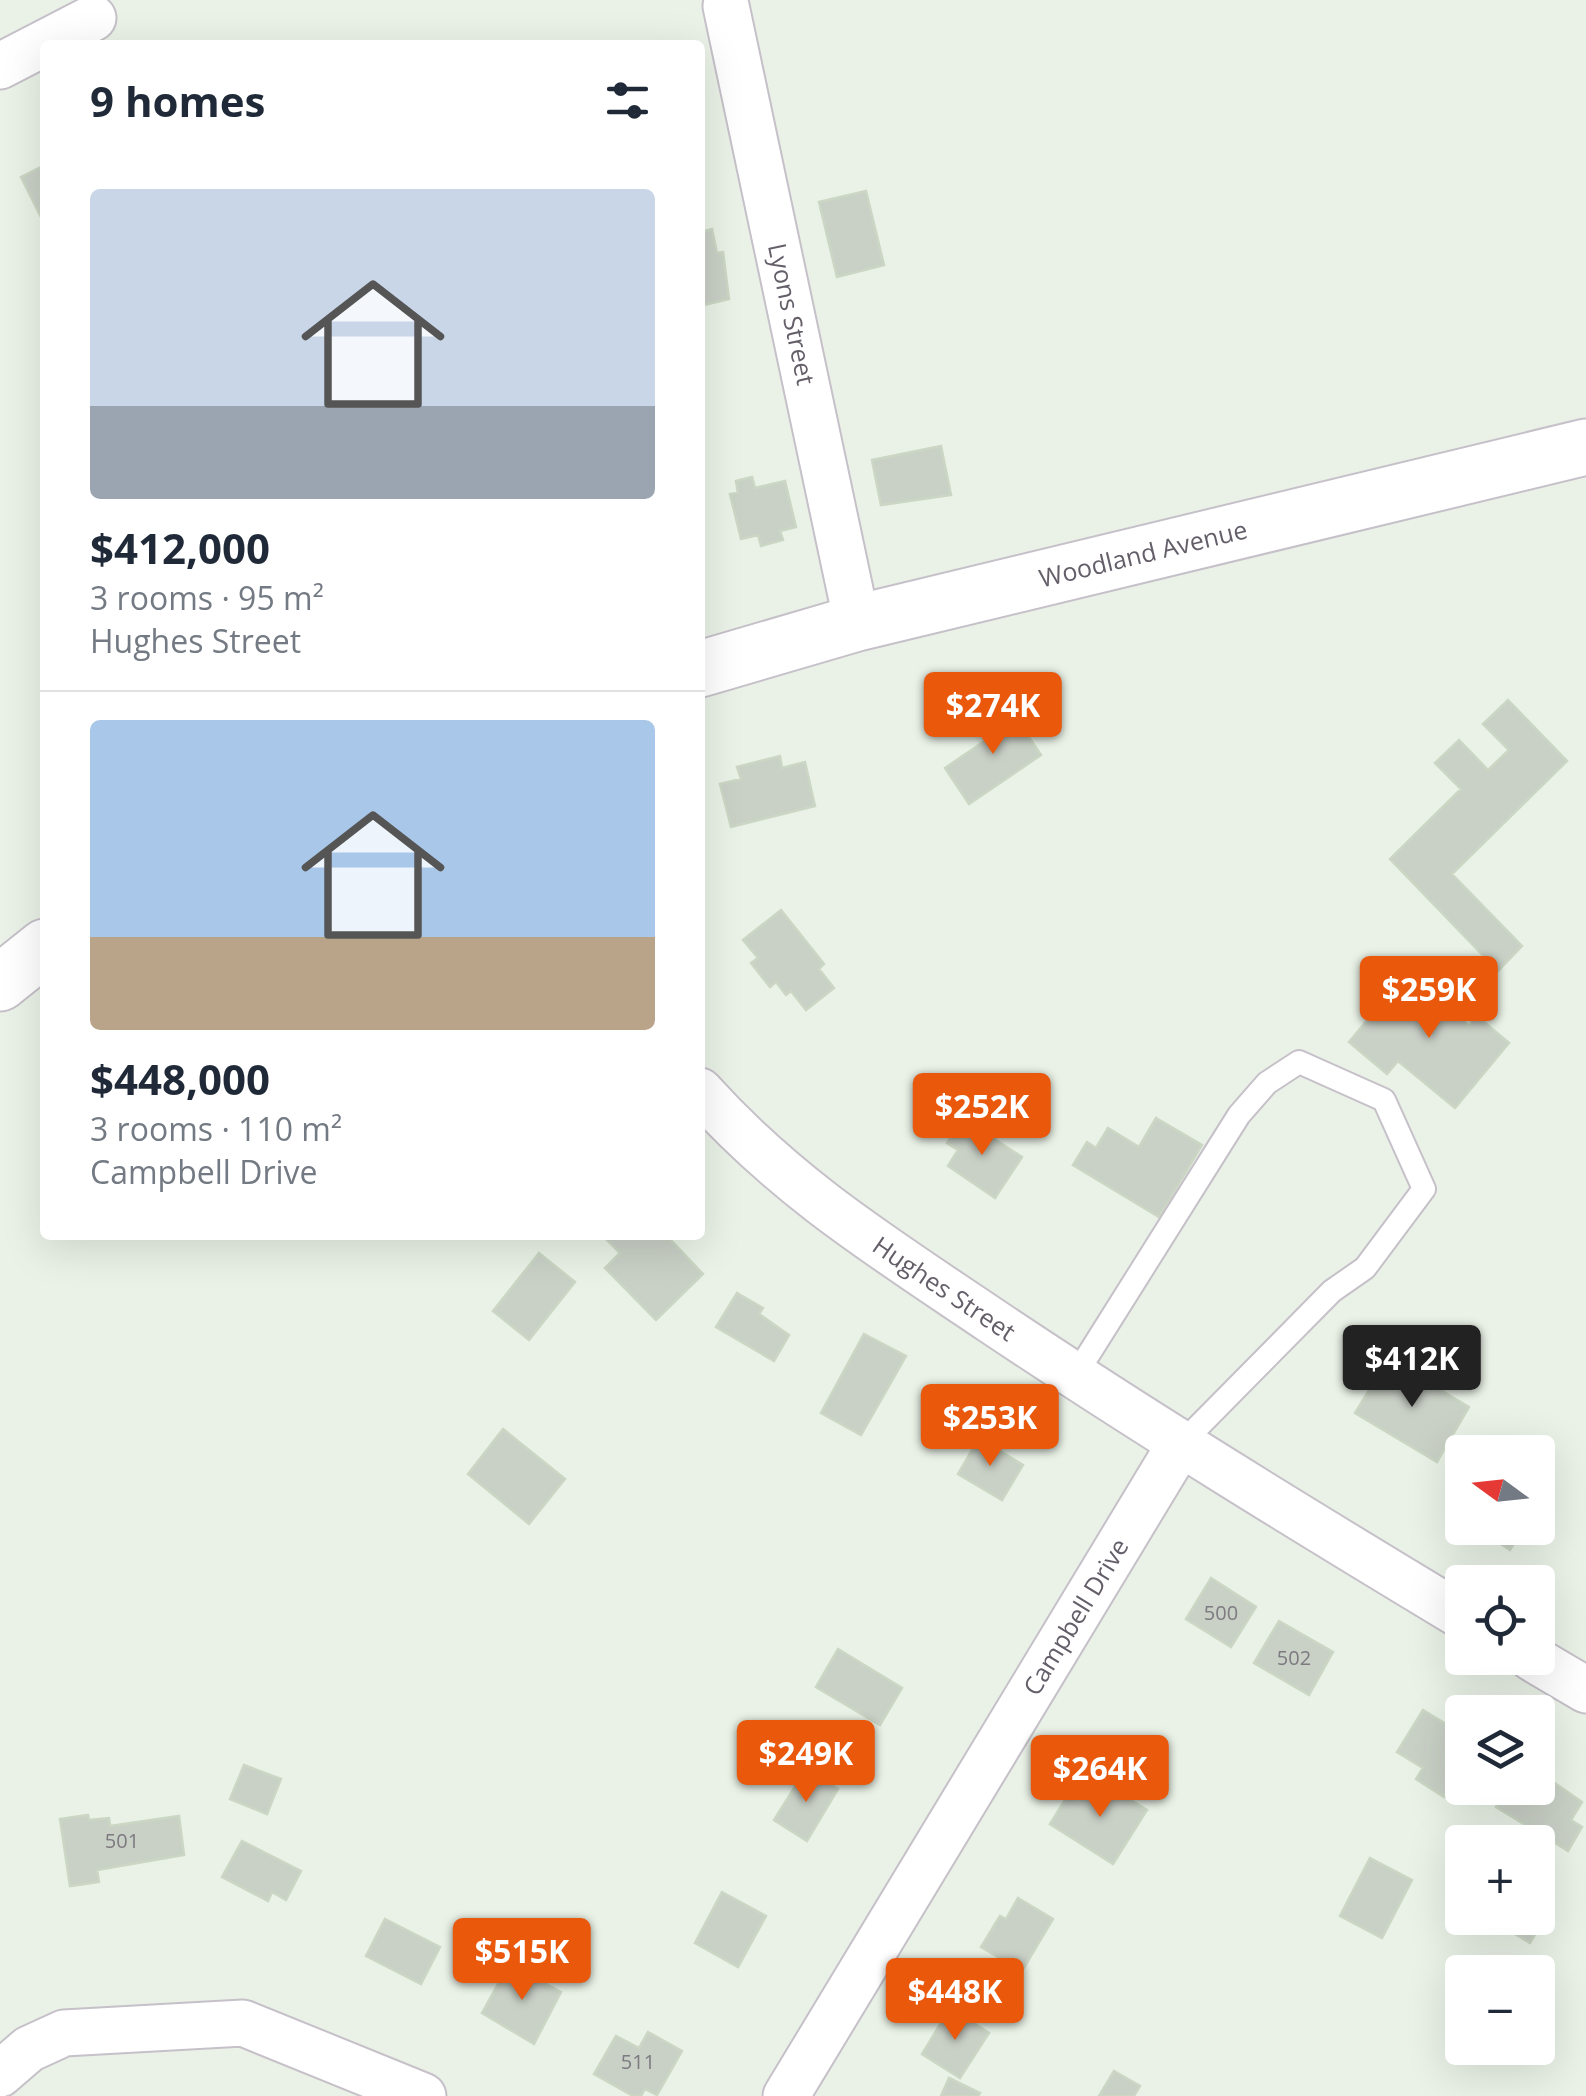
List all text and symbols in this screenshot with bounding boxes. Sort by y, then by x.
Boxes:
text: 9 homes [90,72,265,129]
icon: filters [600,73,655,128]
street label: Lyons Street [761,240,824,388]
icon: home [283,254,463,434]
street label: Woodland Avenue [1035,511,1250,594]
text: $412,000 [90,519,270,576]
text: 3 rooms · 95 m² [90,576,324,619]
text: Hughes Street [90,619,301,662]
pin: $274K [923,672,1063,757]
text: $274K [946,683,1040,726]
icon: home [283,785,463,965]
pin: $259K [1359,956,1499,1041]
text: $259K [1382,967,1476,1010]
text: $448,000 [90,1050,270,1107]
pin: $252K [912,1073,1052,1158]
text: $252K [935,1084,1029,1127]
text: 3 rooms · 110 m² [90,1107,342,1150]
text: Campbell Drive [90,1150,317,1193]
street label: Hughes Street [867,1228,1023,1348]
pin: $412K [1342,1325,1482,1410]
text: $412K [1365,1336,1459,1379]
pin: $253K [920,1384,1060,1469]
text: $253K [943,1395,1037,1438]
north arrow [1445,1435,1555,1545]
map controls [1445,1435,1555,2065]
street label: Campbell Drive [1014,1531,1135,1701]
button: locate [1445,1565,1555,1675]
house number: 500 [1204,1599,1238,1626]
house number: 502 [1277,1644,1311,1671]
button: layers [1445,1695,1555,1805]
pin: $249K [736,1720,876,1805]
text: $249K [759,1731,853,1774]
pin: $264K [1030,1735,1170,1820]
text: $264K [1053,1746,1147,1789]
button: + [1445,1825,1555,1935]
house number: 501 [105,1827,139,1854]
pin: $515K [452,1918,592,2003]
text: $515K [475,1929,569,1972]
button: − [1445,1955,1555,2065]
pin: $448K [885,1958,1025,2043]
text: $448K [908,1969,1002,2012]
house number: 511 [621,2048,655,2075]

